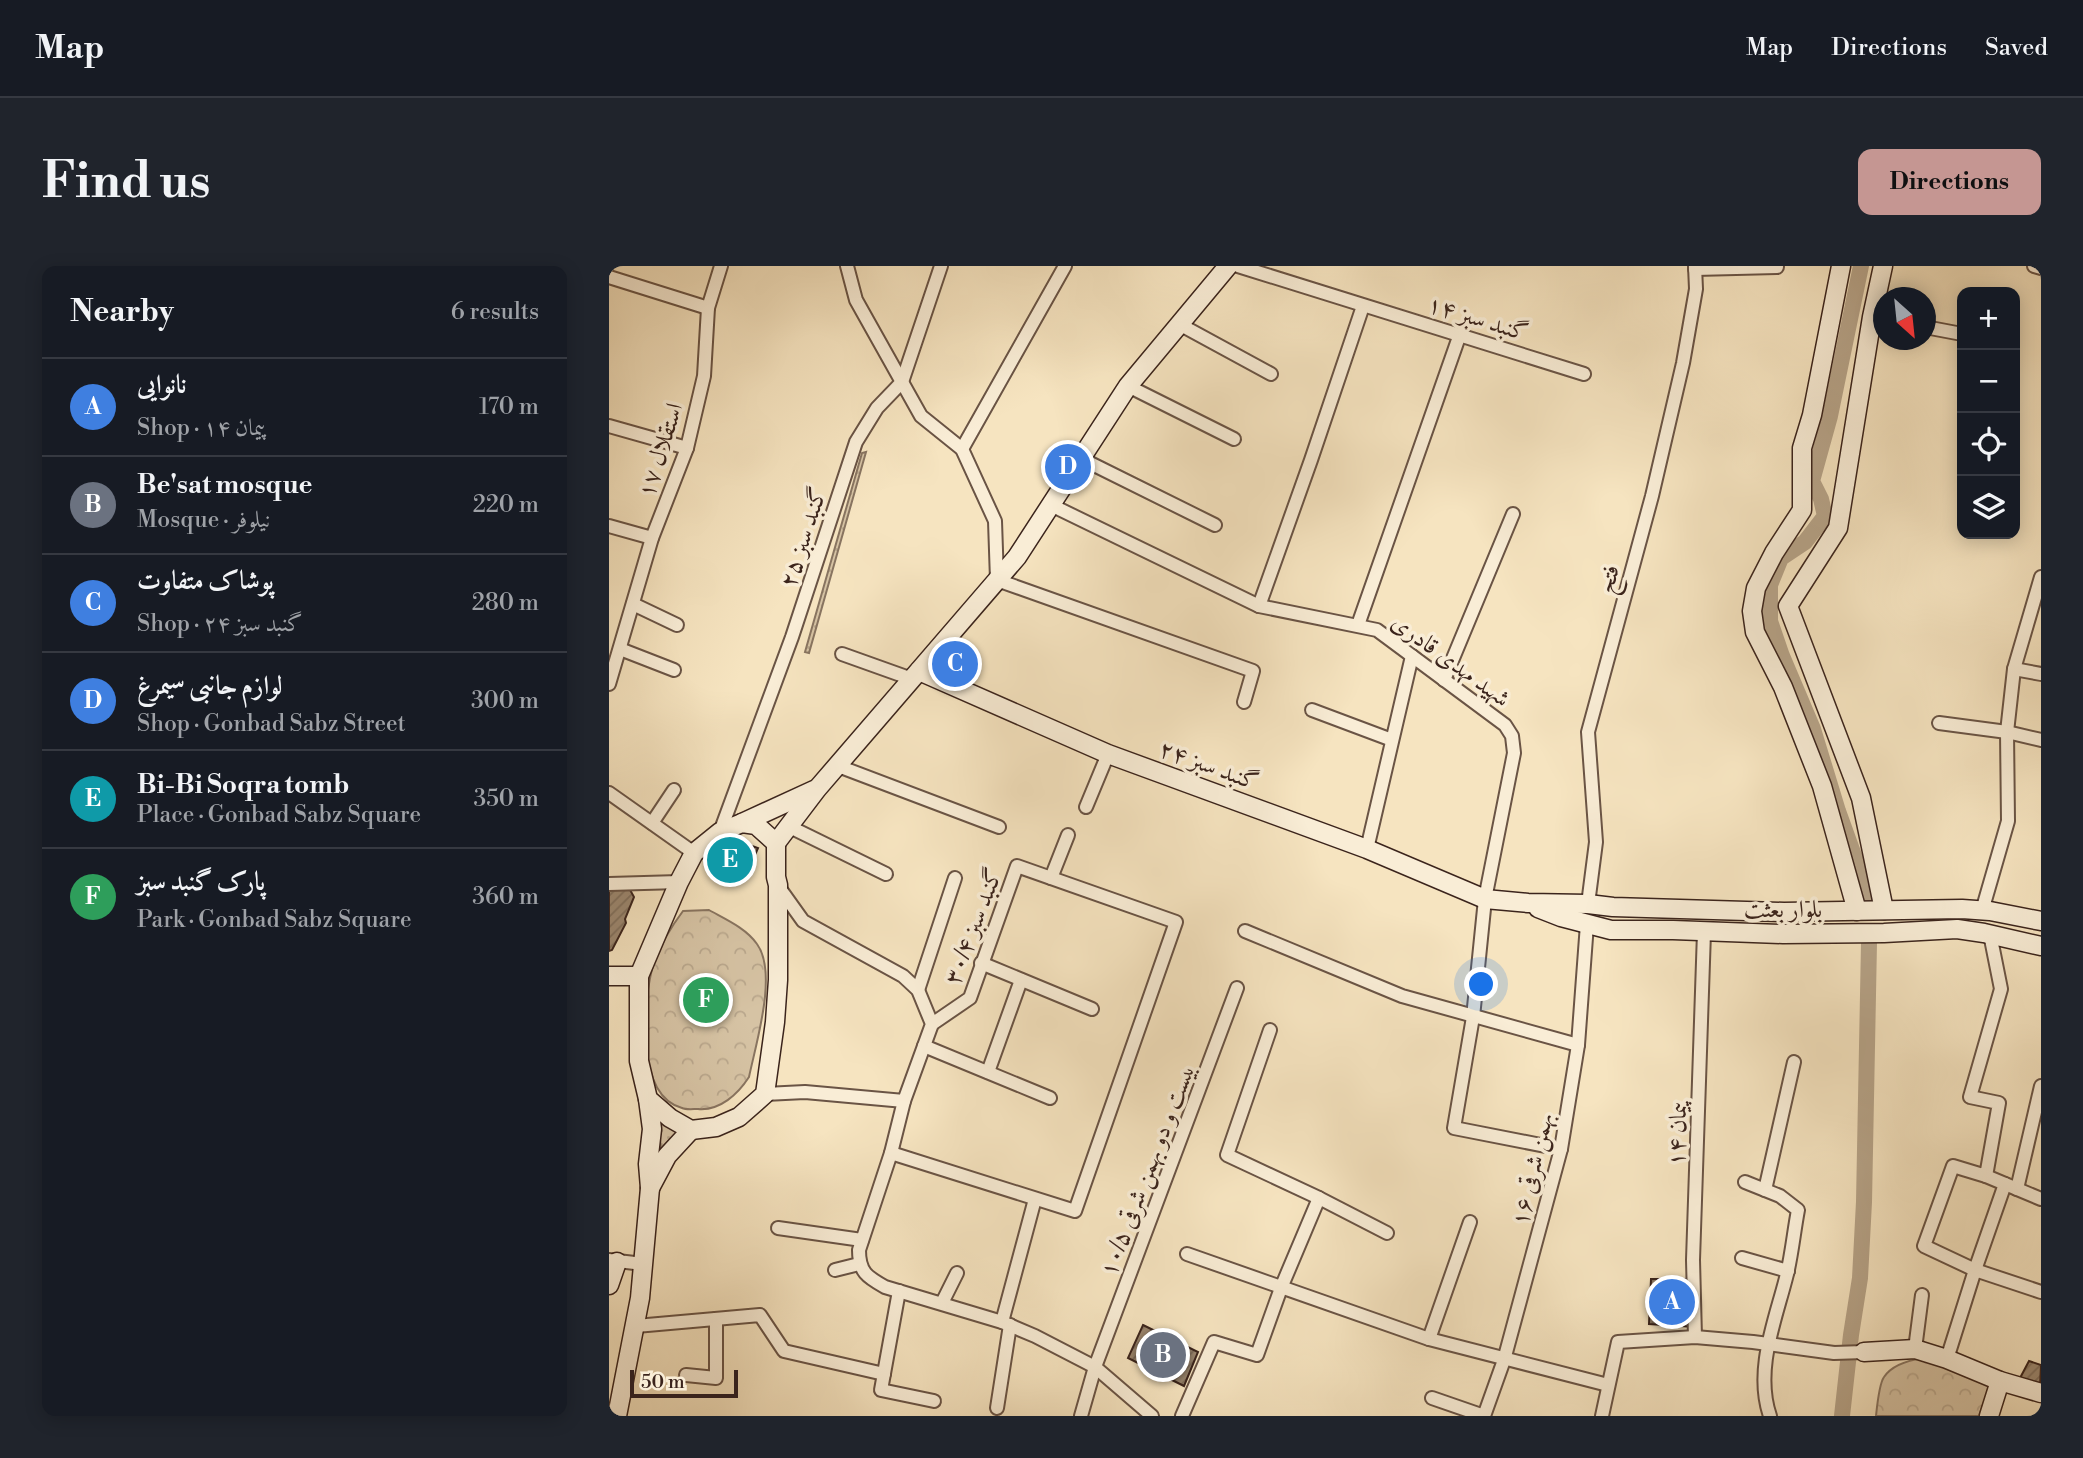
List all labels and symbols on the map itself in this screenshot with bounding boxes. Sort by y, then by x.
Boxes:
north arrow [1873,287,1936,350]
street label: گنبد سبز ۱۴ [1424,289,1532,348]
street label: استقلال ۱۷ [632,399,690,501]
pin: D [1045,441,1091,493]
street label: گنبد سبز ۲۵ [774,483,834,591]
street label: فتح [1591,562,1632,598]
street label: شهید مهدی قادری [1385,608,1516,714]
pin: C [932,638,978,690]
street label: گنبد سبز ۲۴ [1155,734,1262,798]
pin: E [707,834,753,886]
street label: گنبد سبز ۳۰/۴ [938,864,1010,989]
street label: بلوار بعثت [1744,895,1822,925]
your location [1464,967,1498,1001]
pin: F [683,974,729,1026]
street label: بیست و دو بهمن شرقی ۱۰/۵ [1094,1060,1202,1281]
street label: پیمان ۱۴ [1662,1100,1694,1167]
street label: بهمن شرقی ۱۶ [1505,1110,1561,1229]
pin: A [1649,1276,1695,1328]
pin: B [1140,1329,1186,1381]
scale bar [630,1367,739,1399]

